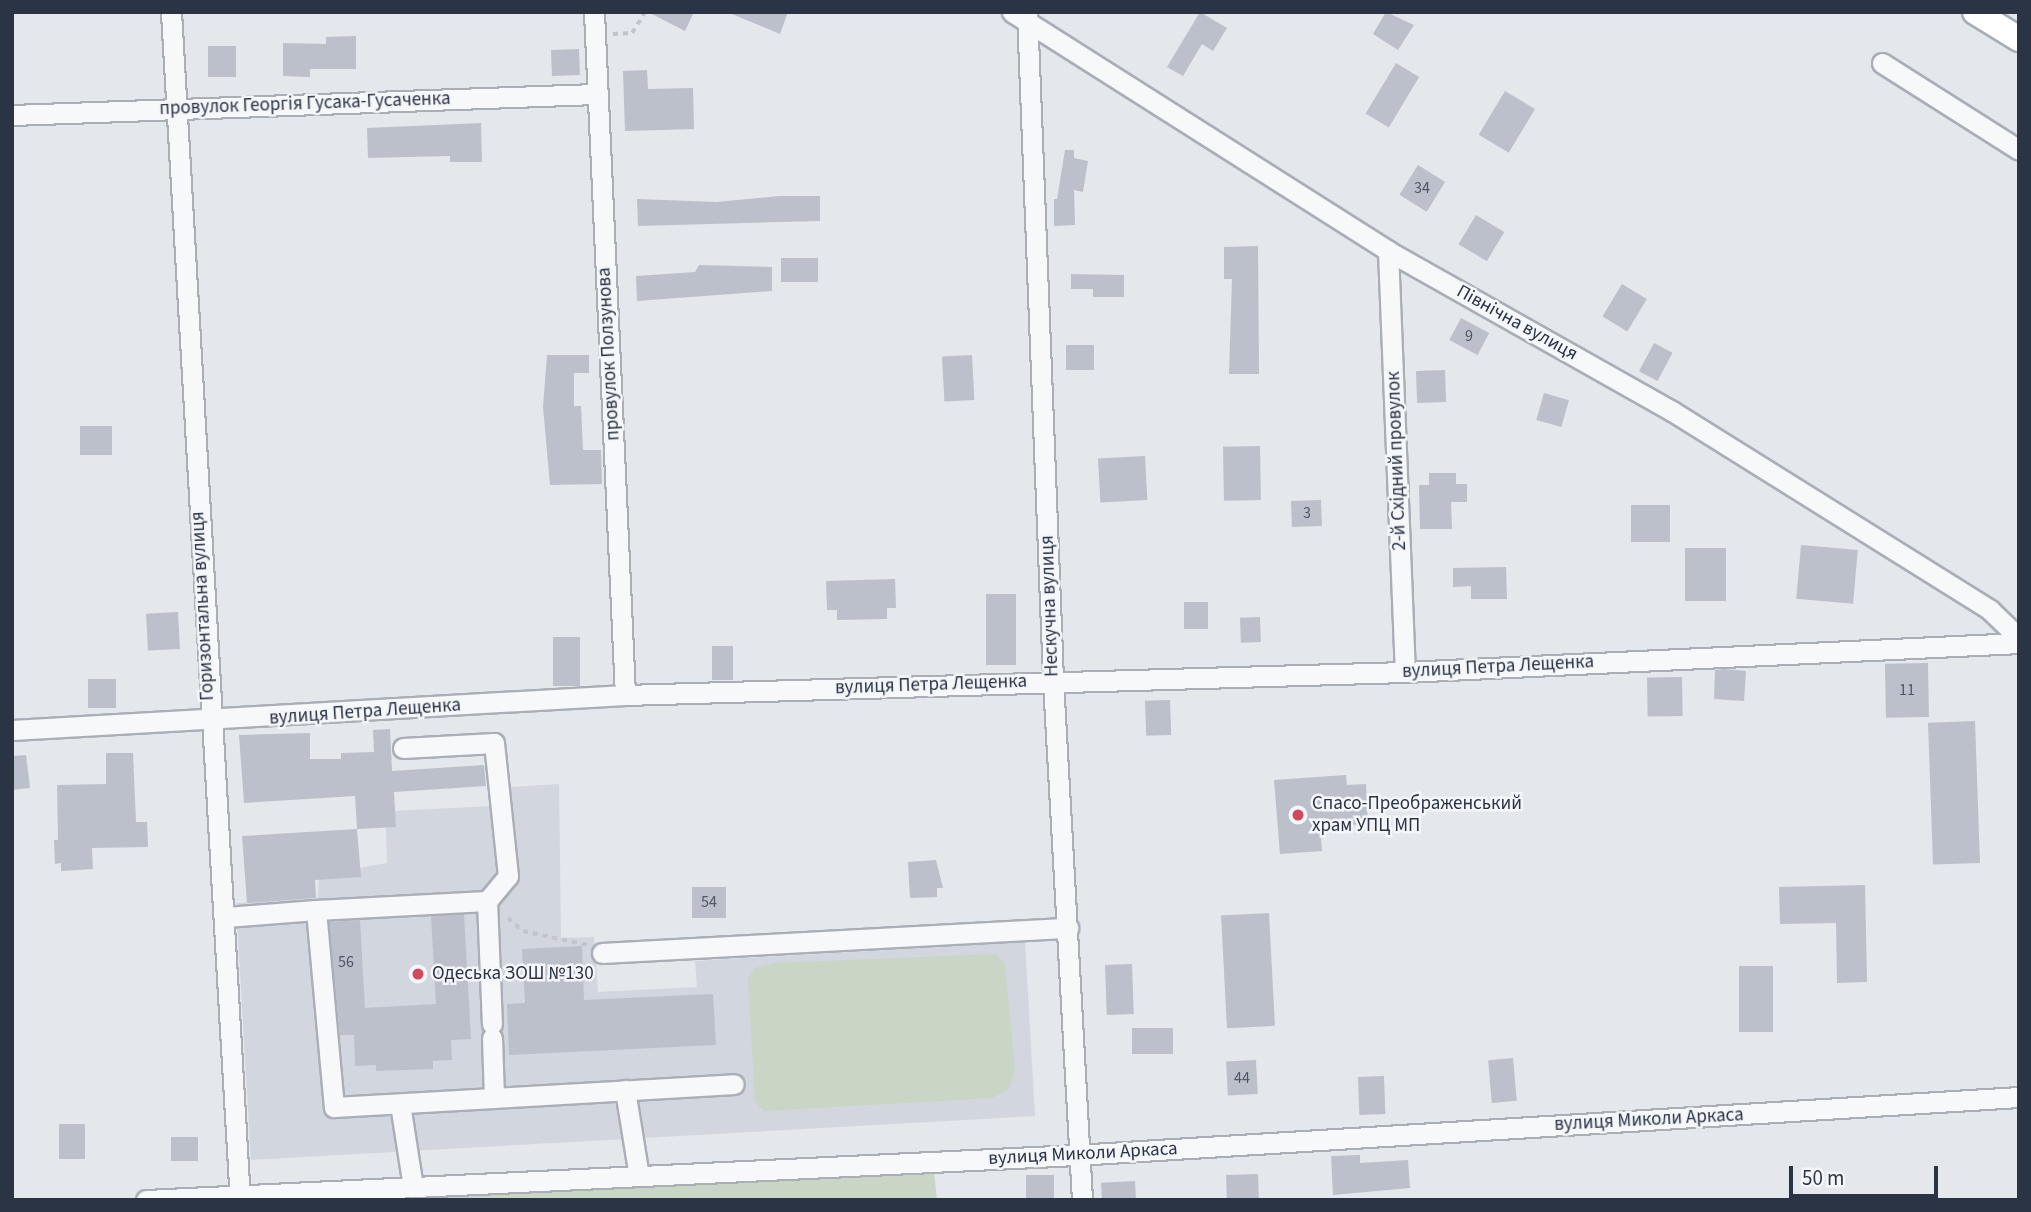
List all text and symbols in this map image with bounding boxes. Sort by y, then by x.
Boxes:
street label: провулок Георгія Гусака-Гусаченка [159,88,451,120]
house number: 34 [1414,178,1430,198]
street label: провулок Ползунова [593,267,625,441]
street label: Північна вулиця [1452,280,1582,366]
house number: 9 [1465,326,1473,346]
street label: 2-й Східний провулок [1382,371,1412,551]
house number: 3 [1303,503,1311,523]
street label: Горизонтальна вулиця [187,511,219,701]
street label: Нескучна вулиця [1036,535,1064,677]
street label: вулиця Петра Лещенка [1402,651,1594,683]
street label: вулиця Петра Лещенка [835,670,1027,700]
house number: 11 [1899,680,1915,700]
street label: вулиця Петра Лещенка [268,694,462,730]
place label: Спасо-Преображенський храм УПЦ МП [1312,793,1522,837]
marker: Спасо-Преображенський храм УПЦ МП [1290,807,1306,823]
house number: 54 [701,892,717,912]
house number: 56 [338,952,354,972]
place label: Одеська ЗОШ №130 [432,963,594,985]
marker: Одеська ЗОШ №130 [410,966,426,982]
house number: 44 [1234,1068,1250,1088]
street label: вулиця Миколи Аркаса [1554,1104,1744,1136]
street label: вулиця Миколи Аркаса [988,1138,1178,1170]
scale bar [1793,1152,1942,1196]
text: 50 m [1802,1163,1844,1193]

